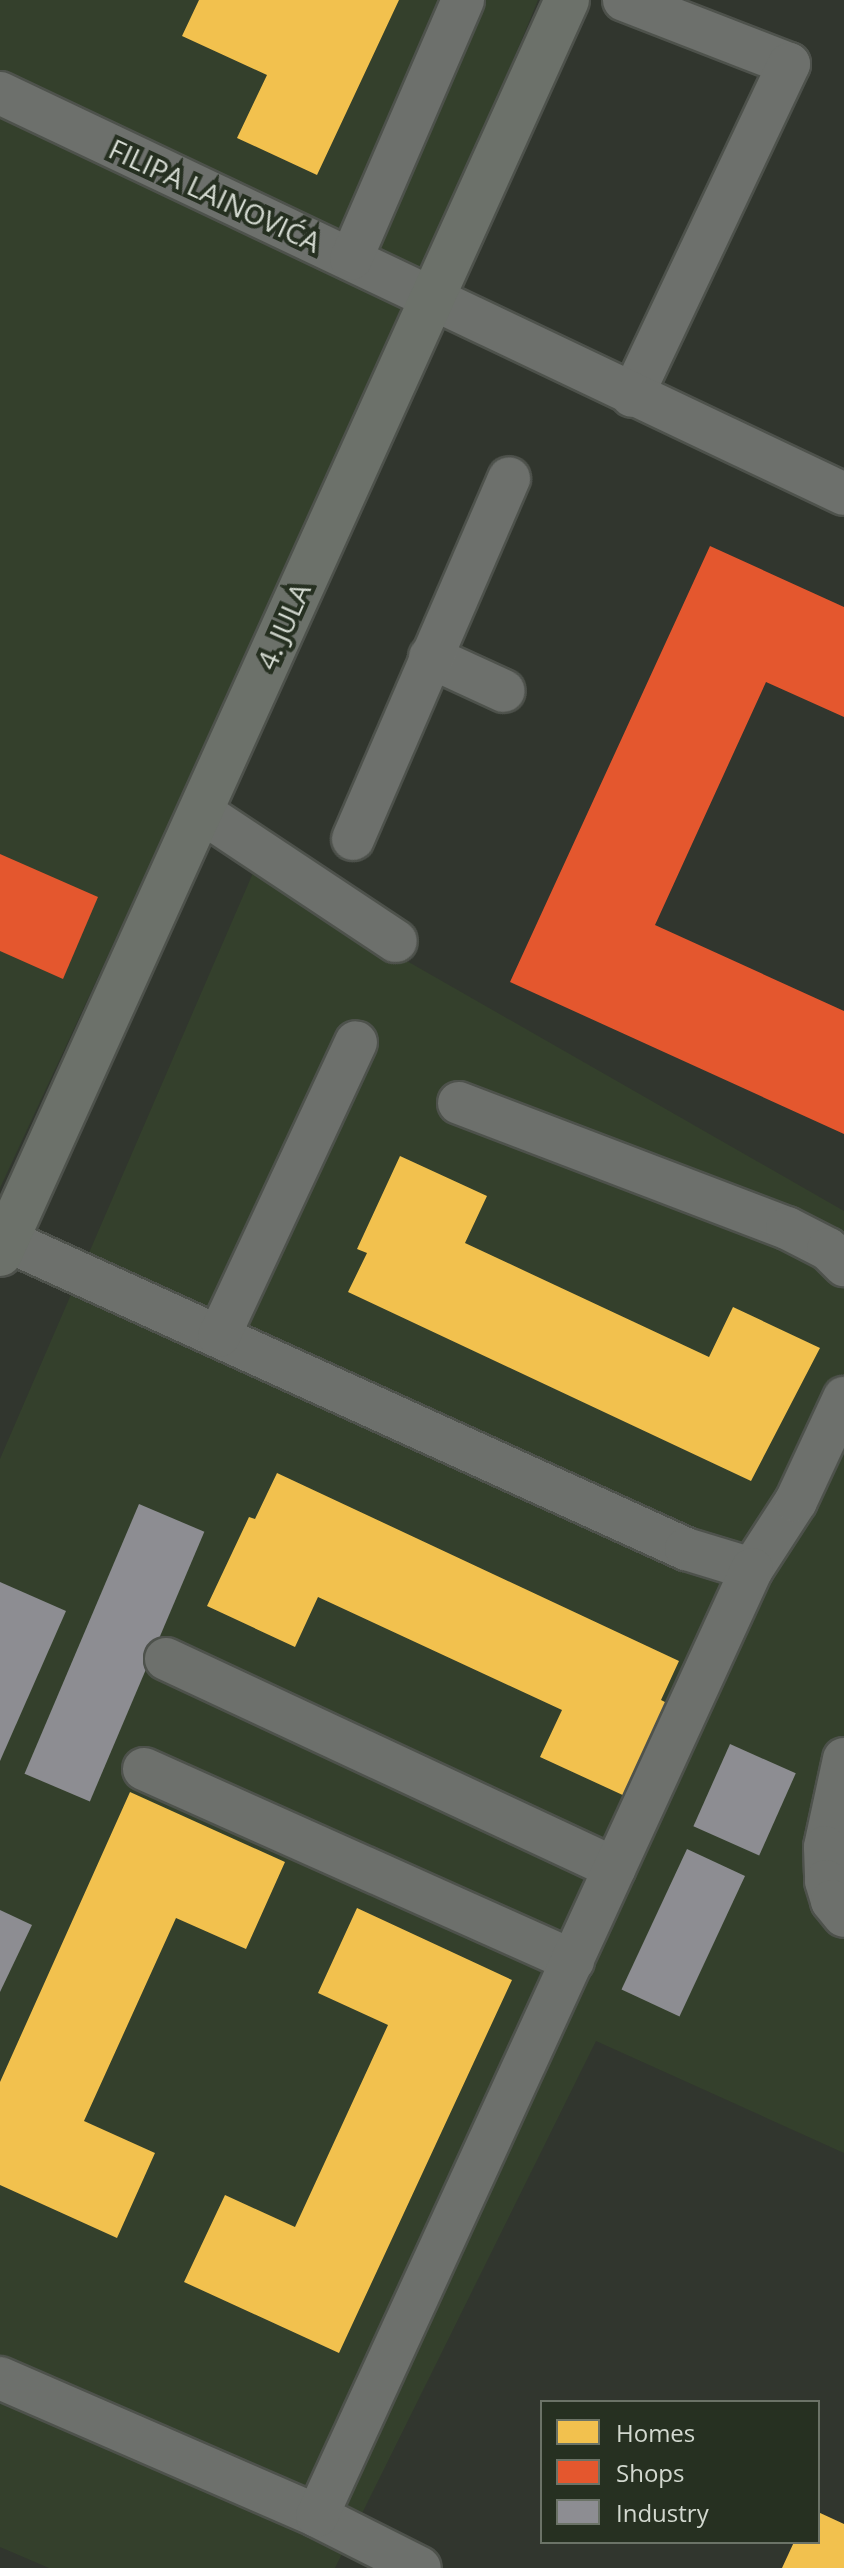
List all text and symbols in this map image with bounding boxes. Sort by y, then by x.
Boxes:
street label: FILIPA LAINOVIĆA [104,131,326,259]
street label: 4. JULA [249,578,317,674]
legend [540,2400,820,2544]
text: Homes [616,2416,695,2449]
text: Shops [616,2456,684,2489]
text: Industry [616,2496,709,2529]

